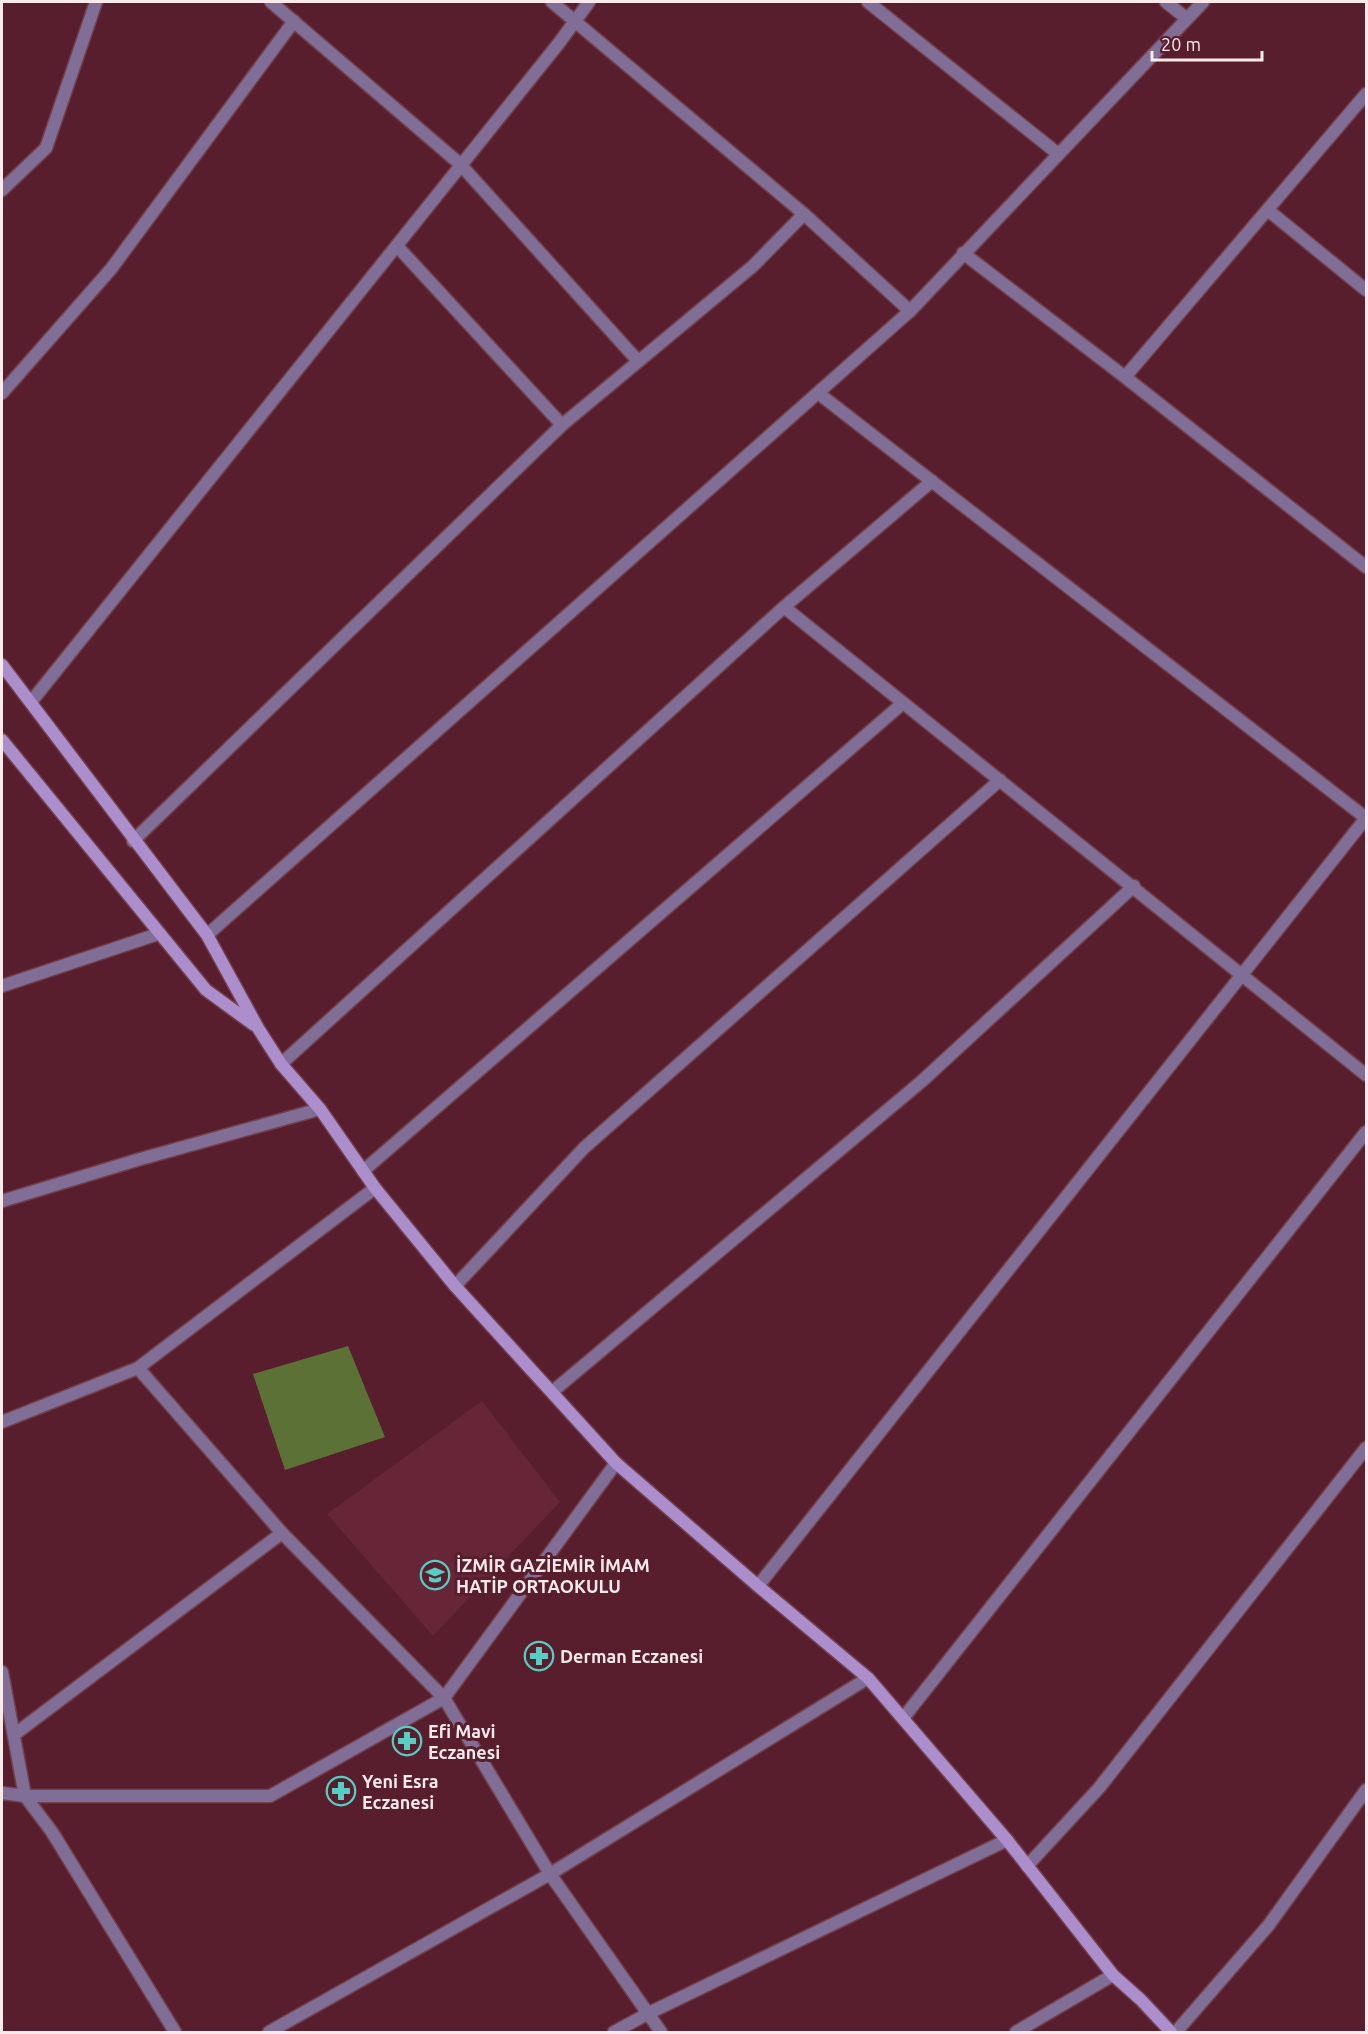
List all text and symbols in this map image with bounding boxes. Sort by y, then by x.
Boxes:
scale bar [1152,24,1262,62]
text: 20 m [1161,34,1201,54]
place label: İZMİR GAZİEMİR İMAM HATİP ORTAOKULU [456,1555,650,1596]
school or university icon: İZMİR GAZİEMİR İMAM HATİP ORTAOKULU [419,1559,451,1591]
pharmacy icon: Derman Eczanesi [523,1640,555,1672]
place label: Derman Eczanesi [560,1646,703,1666]
place label: Efi Mavi Eczanesi [428,1721,500,1762]
pharmacy icon: Efi Mavi Eczanesi [391,1725,423,1757]
place label: Yeni Esra Eczanesi [362,1771,439,1812]
pharmacy icon: Yeni Esra Eczanesi [325,1775,357,1807]

